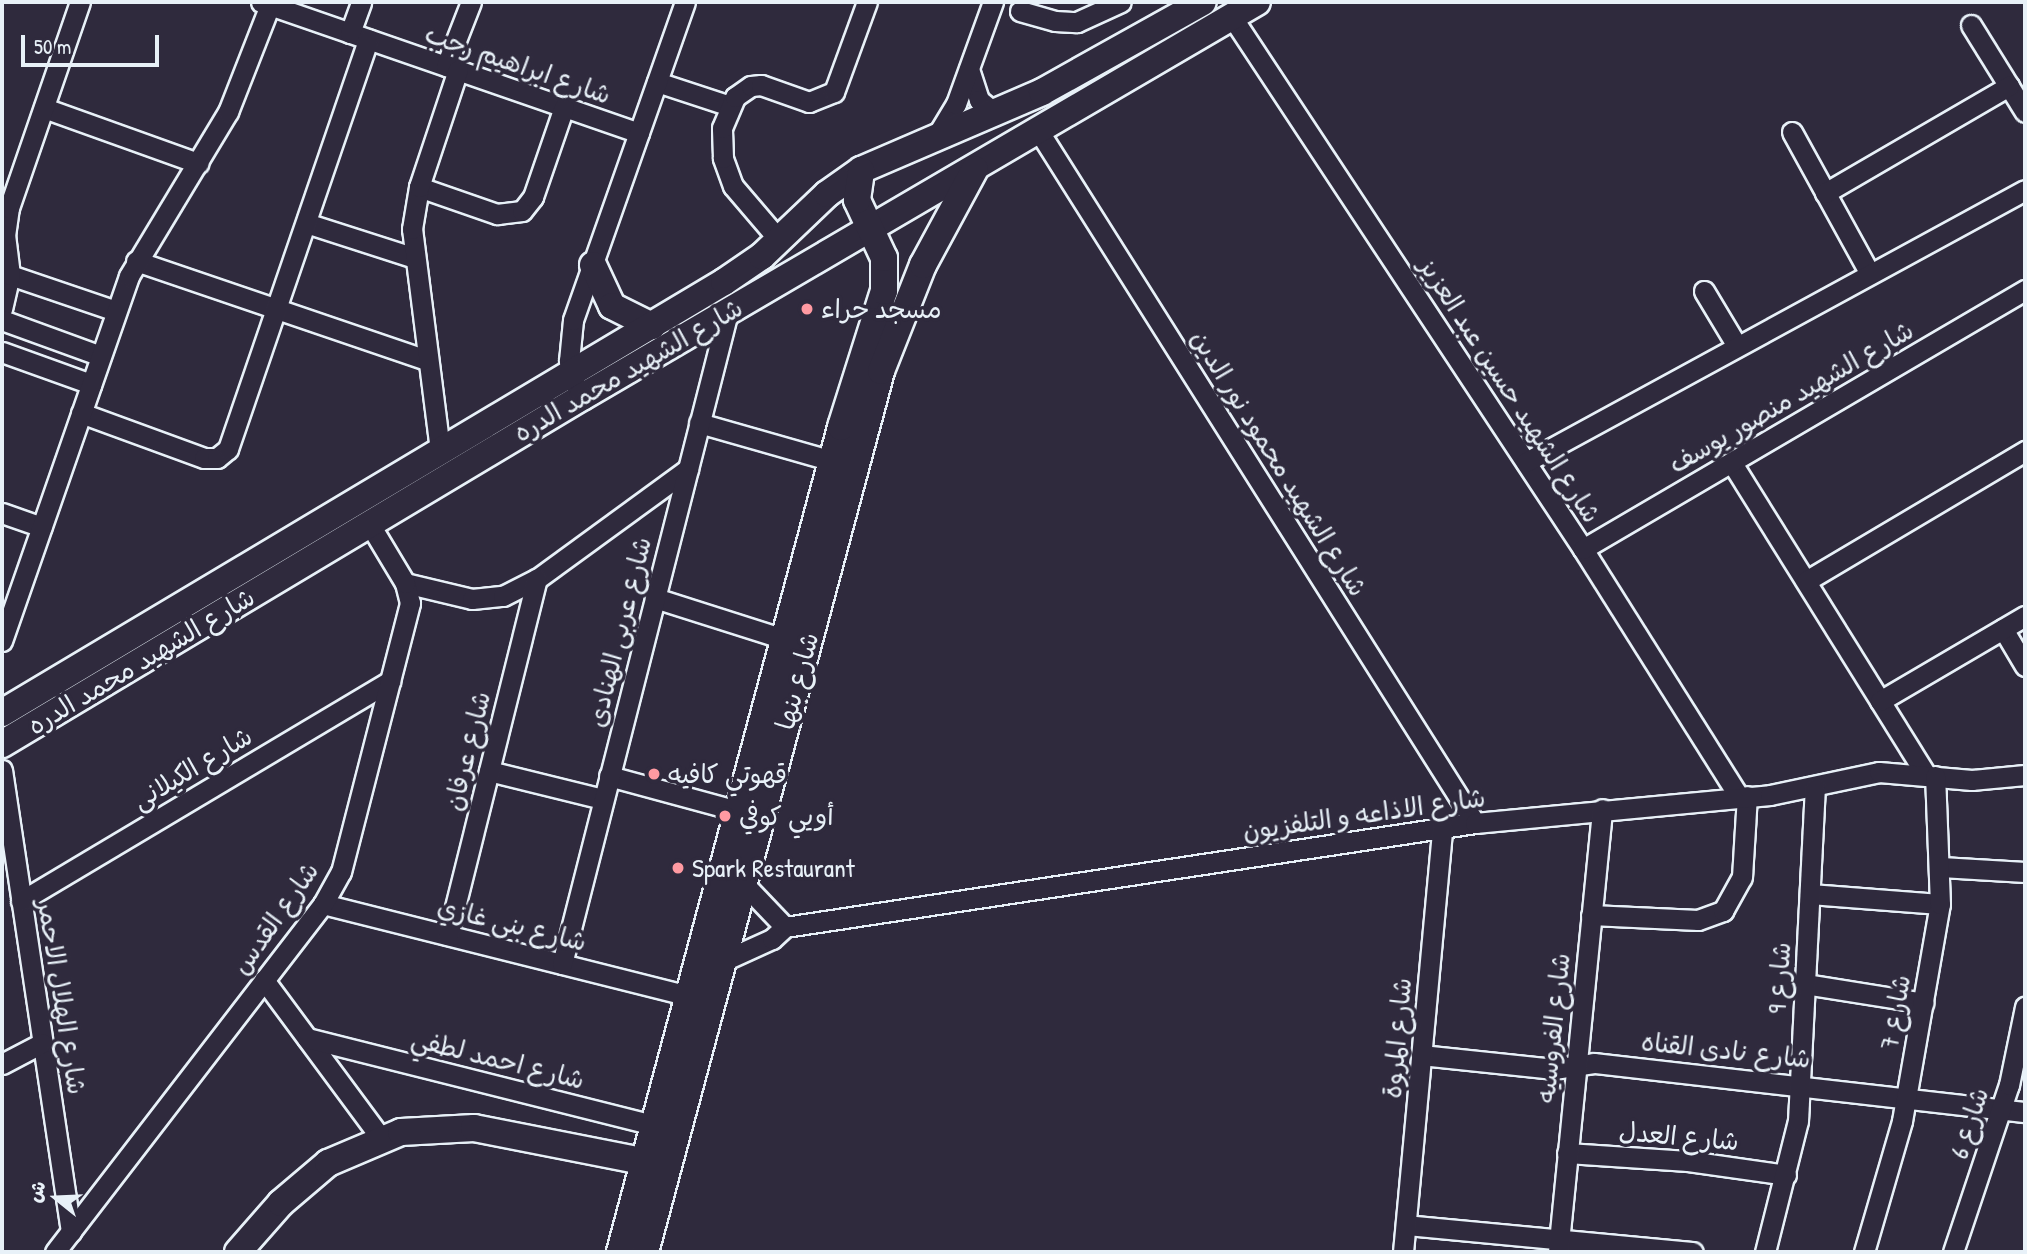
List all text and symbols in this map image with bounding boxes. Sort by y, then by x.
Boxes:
street label: شارع ابراهيم رجب [421,18,615,110]
scale bar [24,21,163,65]
text: 50 m [34,32,71,61]
street label: شارع الشهيد حسين عبد العزيز [1413,252,1607,528]
street label: شارع الشهيد محمد الدره [508,292,748,448]
place label: مسجد حراء [821,293,942,325]
marker: مسجد حراء [799,301,815,317]
street label: شارع الشهيد منصور يوسف [1663,314,1919,480]
street label: شارع الشهيد محمود نور الدين [1184,324,1374,602]
street label: شارع عربى الهنادى [580,534,658,730]
street label: شارع الشهيد محمد الدره [22,581,260,741]
street label: شارع بنها [769,629,825,733]
street label: شارع عرفان [437,688,497,814]
street label: شارع الكيلانى [126,720,258,816]
place label: قهوتي كافيه [668,758,787,790]
marker: قهوتي كافيه [646,766,662,782]
street label: شارع الاذاعه و التلفزيون [1241,782,1487,846]
place label: أويي كوفي [739,800,834,832]
marker: أويي كوفي [717,808,733,824]
place label: Spark Restaurant [692,852,855,884]
street label: شارع القدس [225,856,325,980]
marker: Spark Restaurant [670,860,686,876]
street label: شارع بنى غازي [434,890,590,958]
street label: شارع الهلال الاحمر [31,897,93,1097]
street label: شارع 9 [1761,941,1797,1015]
street label: شارع الفروسيه [1530,951,1576,1105]
street label: شارع 7 [1873,972,1917,1052]
street label: شارع المروة [1376,976,1418,1100]
street label: شارع احمد لطفي [408,1022,588,1096]
street label: شارع نادى القناه [1640,1026,1812,1074]
street label: شارع 6 [1943,1084,1995,1162]
street label: شارع العدل [1618,1115,1740,1157]
north arrow [21,1163,91,1233]
text: ش [20,1178,52,1205]

